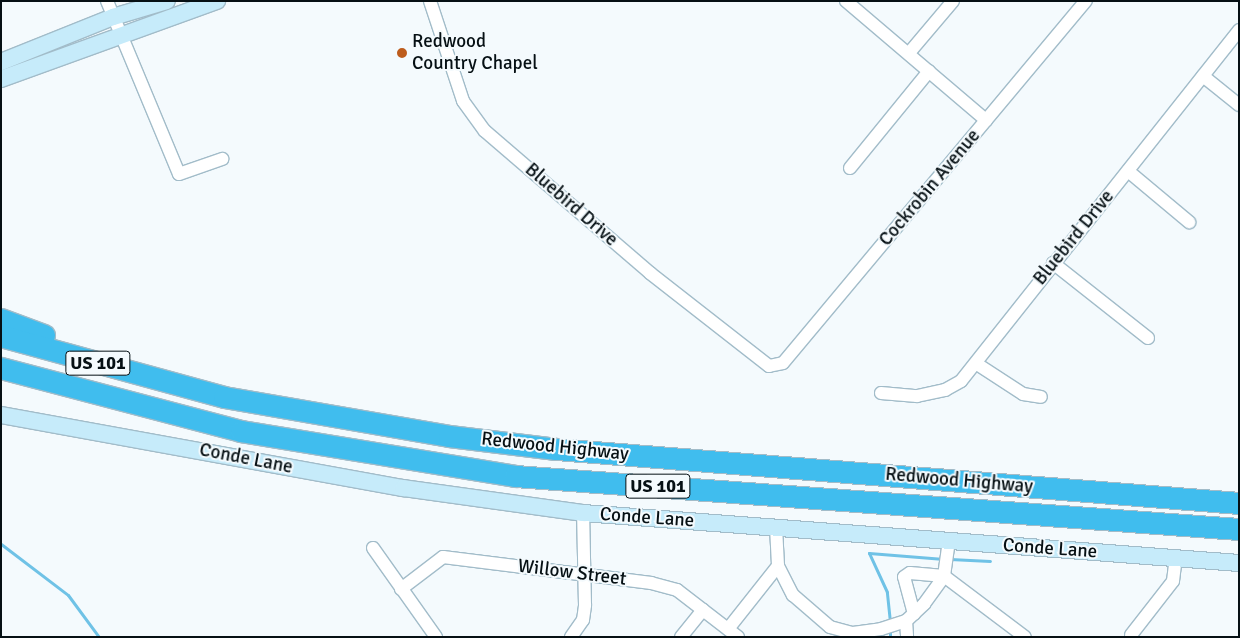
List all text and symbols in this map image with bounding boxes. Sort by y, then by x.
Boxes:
place label: Redwood Country Chapel [412,31,538,75]
marker: Redwood Country Chapel [396,47,408,59]
street label: Cockrobin Avenue [875,125,985,251]
street label: Bluebird Drive [520,159,622,251]
street label: Bluebird Drive [1029,186,1119,290]
road number: US 101 [64,348,132,378]
street label: Redwood Highway [480,428,630,466]
street label: Conde Lane [197,439,295,479]
street label: Redwood Highway [884,463,1034,499]
road number: US 101 [624,471,692,502]
street label: Conde Lane [599,503,695,533]
street label: Conde Lane [1002,534,1098,564]
street label: Willow Street [516,555,628,591]

